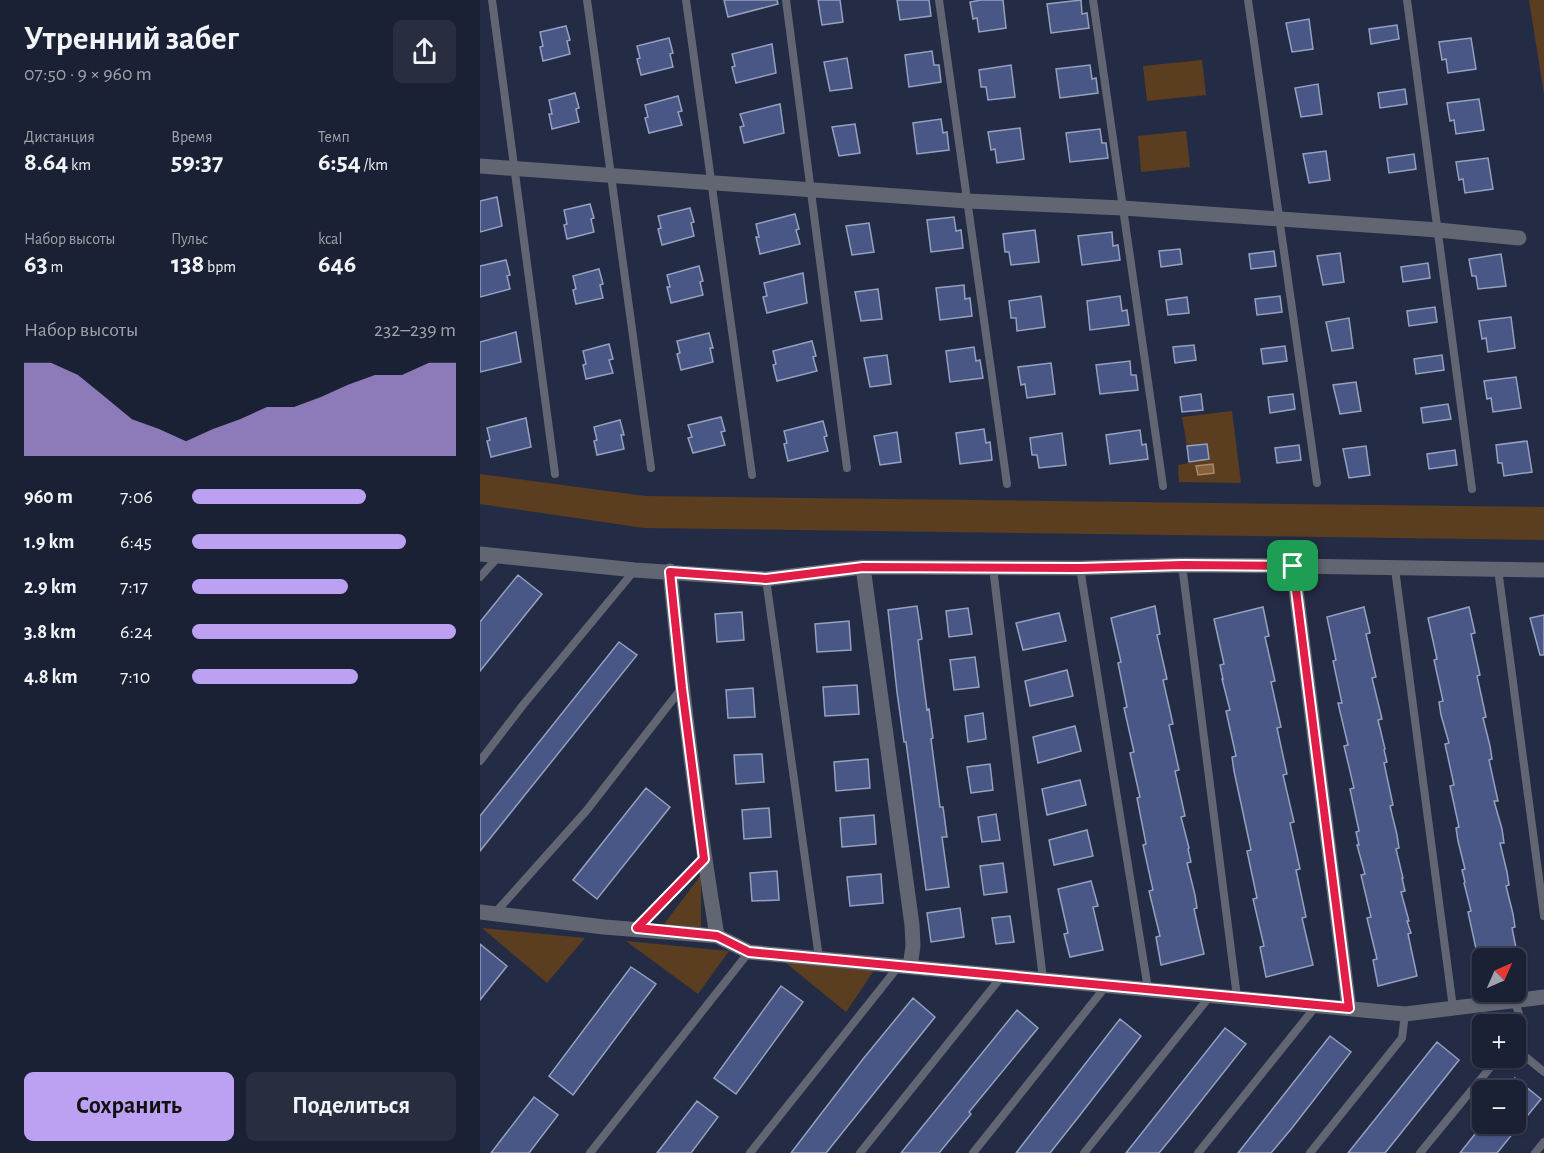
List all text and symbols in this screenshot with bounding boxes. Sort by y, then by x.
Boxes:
button: share [393,20,456,83]
text: Утренний забег [24,23,239,56]
text: 07:50 · 9 × 960 m [24,64,152,84]
text: Дистанция [24,129,95,145]
text: Время [171,129,213,145]
text: Темп [318,129,350,145]
text: 8.64 [24,149,68,175]
text: 59:37 [171,149,223,175]
text: 6:54 [318,149,361,175]
text: km [68,157,91,173]
text: /km [361,157,388,173]
text: Набор высоты [24,231,115,247]
text: Пульс [171,231,208,247]
text: kcal [318,231,342,247]
text: 63 [24,251,48,277]
text: 138 [171,251,204,277]
text: 646 [318,251,356,277]
text: m [48,259,63,275]
text: bpm [204,259,236,275]
text: Набор высоты [24,320,138,340]
text: 232–239 m [374,320,456,340]
text: 960 m [24,487,73,507]
text: 7:06 [120,487,153,507]
text: 1.9 km [24,532,75,552]
text: 6:45 [120,532,152,552]
pin [1267,540,1318,591]
icon: arrive [1276,549,1309,582]
text: 2.9 km [24,577,77,597]
text: 7:17 [120,577,148,597]
text: 3.8 km [24,622,76,642]
text: 6:24 [120,622,153,642]
text: 4.8 km [24,667,78,687]
text: 7:10 [120,667,150,687]
north arrow [1472,948,1526,1002]
map controls [1472,948,1526,1134]
button: + [1472,1014,1526,1068]
button: Сохранить [24,1072,234,1141]
button: Поделиться [246,1072,456,1141]
button: − [1472,1080,1526,1134]

